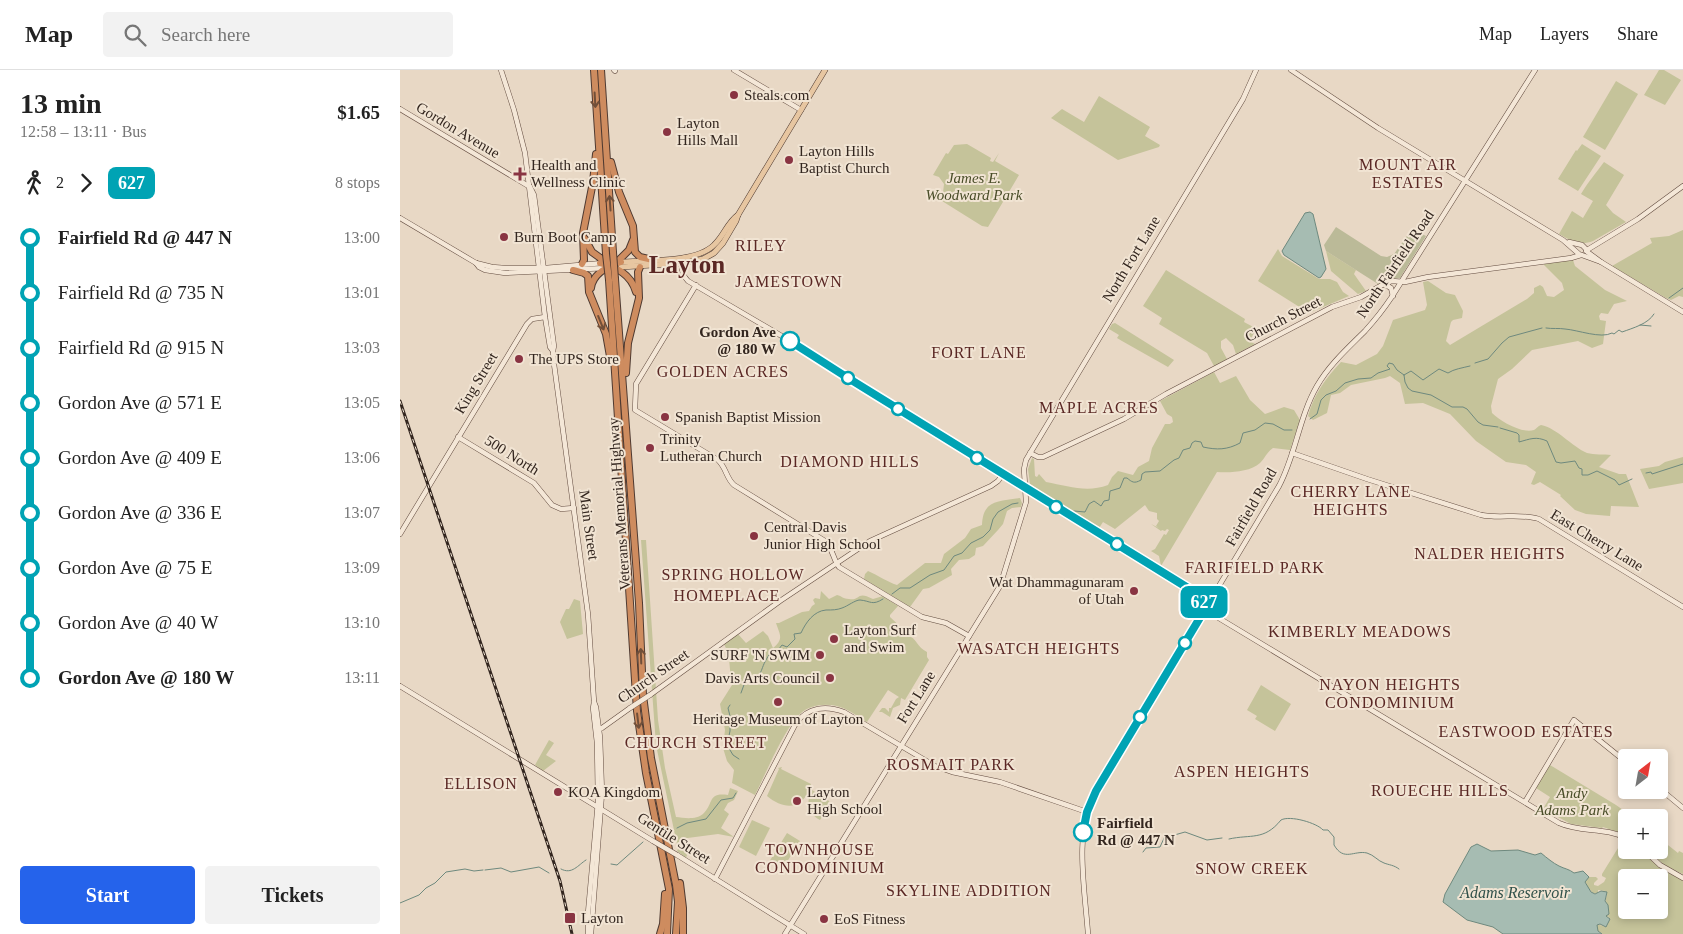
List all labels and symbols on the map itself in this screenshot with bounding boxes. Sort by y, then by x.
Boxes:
place label: Steals.com [744,87,810,103]
marker: Steals.com [728,89,740,101]
one-way arrow [591,92,600,108]
street label: Gordon Avenue [413,99,503,161]
place label: Layton Hills Mall [677,115,738,148]
marker: Layton Hills Mall [661,126,673,138]
place label: Layton Hills Baptist Church [799,143,890,176]
marker: Layton Hills Baptist Church [783,154,795,166]
district label: MOUNT AIR ESTATES [1359,156,1457,191]
place label: Health and Wellness Clinic [531,157,626,190]
marker: Health and Wellness Clinic [513,167,527,181]
park label: James E. Woodward Park [926,170,1023,203]
one-way arrow [606,196,615,212]
street label: North Fairfield Road [1353,207,1437,321]
street label: North Fort Lane [1099,213,1163,305]
place label: Burn Boot Camp [514,229,617,245]
marker: Burn Boot Camp [498,231,510,243]
district label: RILEY [735,237,787,254]
district label: Layton [649,251,725,278]
district label: JAMESTOWN [735,273,843,290]
street label: Church Street [1242,293,1324,345]
one-way arrow [597,315,606,330]
place label: Gordon Ave @ 180 W [699,324,776,357]
marker: Gordon Ave @ 180 W [780,331,800,351]
district label: FORT LANE [931,344,1027,361]
street label: King Street [451,349,501,417]
place label: The UPS Store [529,351,619,367]
marker: The UPS Store [513,353,525,365]
district label: GOLDEN ACRES [657,363,789,380]
unlabelled marker [841,371,855,385]
district label: MAPLE ACRES [1039,399,1159,416]
unlabelled marker [891,402,905,416]
place label: Spanish Baptist Mission [675,409,821,425]
marker: Spanish Baptist Mission [659,411,671,423]
street label: Veterans Memorial Highway [605,417,633,591]
place label: Trinity Lutheran Church [660,431,763,464]
street label: 500 North [482,432,543,478]
marker: Trinity Lutheran Church [644,442,656,454]
unlabelled marker [970,451,984,465]
district label: DIAMOND HILLS [780,453,920,470]
street label: Fairfield Road [1222,465,1280,549]
district label: CHERRY LANE HEIGHTS [1290,483,1412,518]
street label: Main Street [576,489,602,562]
unlabelled marker [1049,500,1063,514]
street label: East Cherry Lane [1548,506,1646,574]
place label: Central Davis Junior High School [764,519,881,552]
marker: Central Davis Junior High School [748,530,760,542]
unlabelled marker [1110,537,1124,551]
district label: NALDER HEIGHTS [1414,545,1566,562]
district label: FARIFIELD PARK [1185,559,1325,576]
district label: SPRING HOLLOW [661,566,805,583]
place label: Wat Dhammagunaram of Utah [989,574,1124,607]
marker: Wat Dhammagunaram of Utah [1128,585,1140,597]
line badge: 627 [1175,586,1233,618]
district label: HOMEPLACE [674,587,780,604]
place label: Layton Surf and Swim [844,622,916,655]
district label: KIMBERLY MEADOWS [1268,623,1452,640]
marker: Layton Surf and Swim [828,633,840,645]
unlabelled marker [1178,636,1192,650]
district label: WASATCH HEIGHTS [958,640,1121,657]
street label: Church Street [614,645,692,706]
place label: SURF 'N SWIM [711,647,810,663]
one-way arrow [636,648,646,664]
marker: SURF 'N SWIM [814,649,826,661]
street label: Fort Lane [894,668,939,726]
place label: Davis Arts Council [705,670,820,686]
marker: Davis Arts Council [824,672,836,684]
district label: NAYON HEIGHTS CONDOMINIUM [1319,676,1461,711]
marker: Heritage Museum of Layton [772,696,784,708]
unlabelled marker [1133,710,1147,724]
place label: Heritage Museum of Layton [693,711,864,727]
one-way arrow [633,713,643,729]
district label: EASTWOOD ESTATES [1438,723,1614,740]
district label: CHURCH STREET [625,734,767,751]
north arrow [1618,749,1668,799]
district label: ROSMAIT PARK [887,756,1015,773]
district label: ASPEN HEIGHTS [1174,763,1310,780]
district label: ELLISON [444,775,518,792]
district label: ROUECHE HILLS [1371,782,1509,799]
place label: KOA Kingdom [568,784,660,800]
place label: Layton High School [807,784,882,817]
park label: Andy Adams Park [1534,785,1609,818]
marker: KOA Kingdom [552,786,564,798]
marker: Layton High School [791,795,803,807]
street label: Gentile Street [635,809,714,867]
place label: Fairfield Rd @ 447 N [1097,815,1175,848]
marker: Fairfield Rd @ 447 N [1073,822,1093,842]
district label: TOWNHOUSE CONDOMINIUM [755,841,885,876]
district label: SNOW CREEK [1195,860,1309,877]
district label: SKYLINE ADDITION [886,882,1052,899]
water label: Adams Reservoir [1459,884,1571,901]
place label: Layton [581,910,624,926]
marker: Layton [563,911,577,925]
place label: EoS Fitness [834,911,905,927]
marker: EoS Fitness [818,913,830,925]

